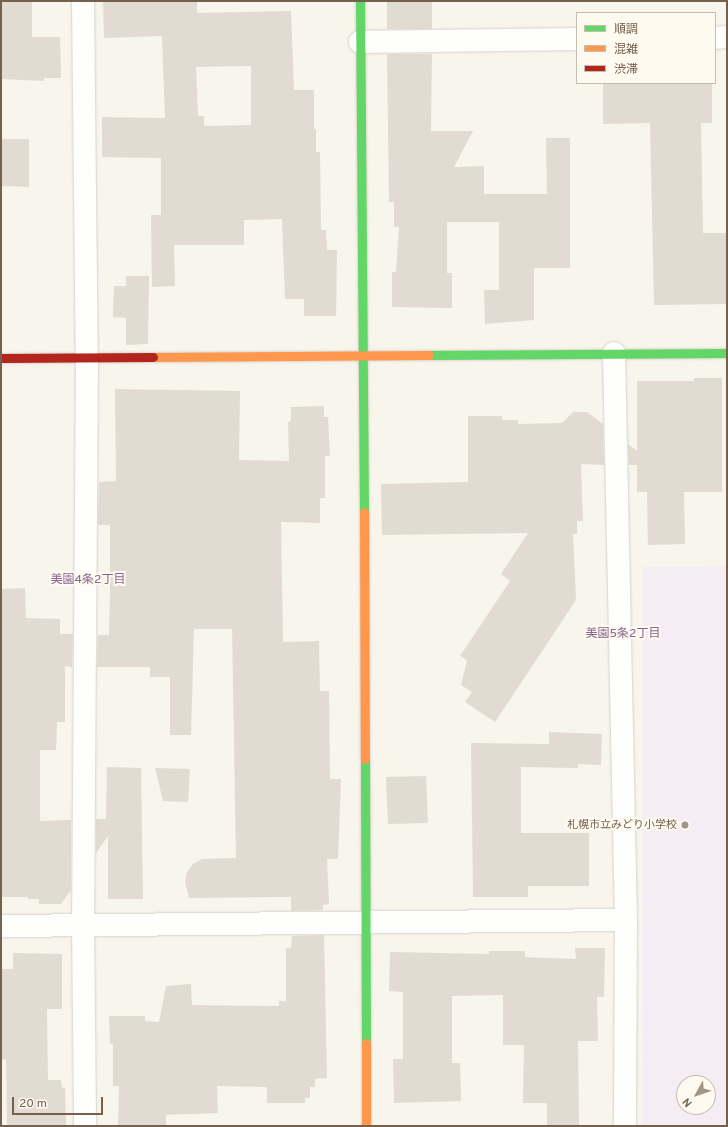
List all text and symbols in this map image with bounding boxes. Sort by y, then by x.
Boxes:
legend [576,12,716,84]
text: 順調 [614,22,638,38]
text: 混雑 [614,42,638,58]
text: 渋滞 [614,62,638,78]
district label: 美園4条2丁目 [51,574,125,588]
district label: 美園5条2丁目 [586,628,660,642]
place label: 札幌市立みどり小学校 [567,818,677,832]
marker: 札幌市立みどり小学校 [680,820,690,830]
north arrow [676,1075,716,1115]
scale bar [14,1089,105,1115]
text: N [680,1095,695,1110]
text: 20 m [19,1096,47,1112]

